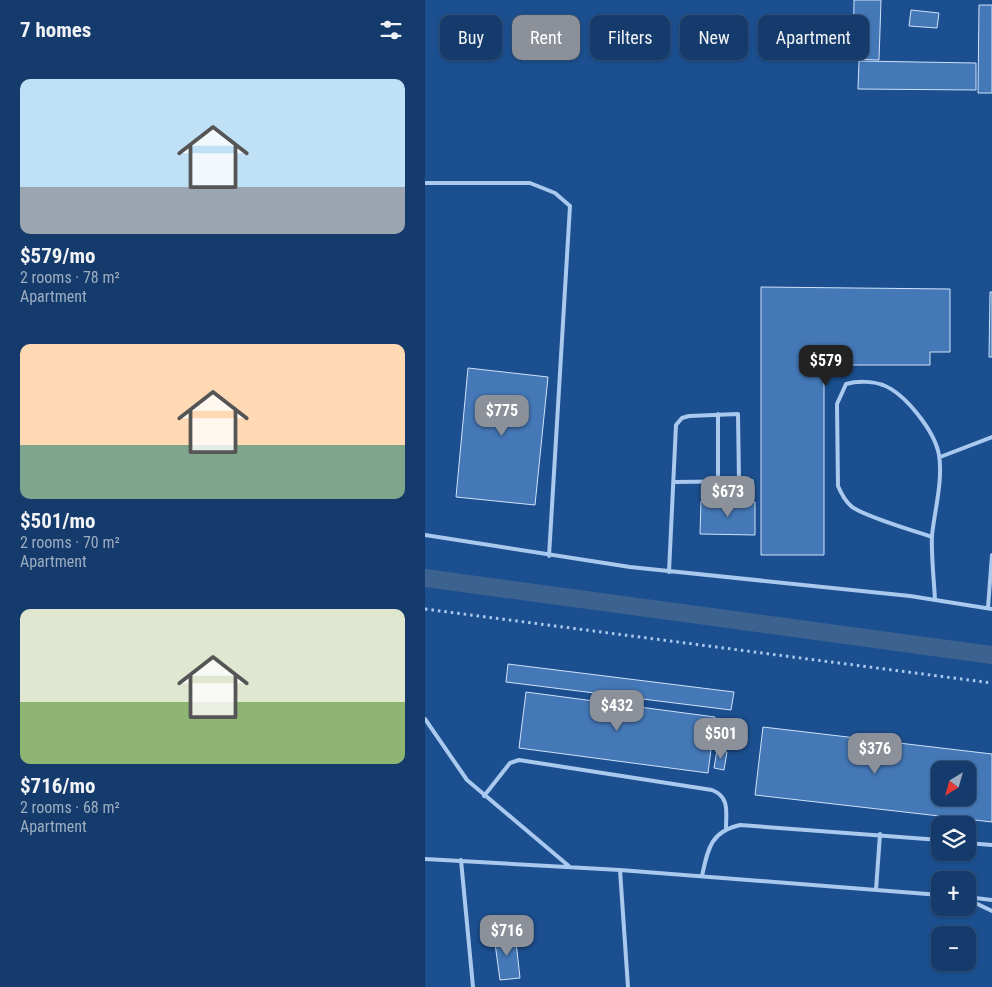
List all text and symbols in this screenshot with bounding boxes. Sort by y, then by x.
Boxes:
chip: Buy [440,15,502,60]
chip: Rent [512,15,580,60]
chip: Filters [590,15,670,60]
chip: New [680,15,748,60]
chip: Apartment [758,15,869,60]
icon: filters [377,16,405,44]
text: 7 homes [20,18,91,42]
icon: home [168,112,258,202]
text: $579/mo [20,244,95,268]
text: 2 rooms · 78 m² [20,268,120,287]
text: Apartment [20,287,87,306]
pin: $579 [796,344,856,387]
text: $579 [810,351,842,370]
icon: home [168,377,258,467]
pin: $775 [472,394,532,437]
text: $775 [486,401,518,420]
pin: $673 [698,476,758,518]
text: $673 [712,482,744,501]
text: $501/mo [20,509,95,533]
text: 2 rooms · 70 m² [20,533,120,552]
text: Apartment [20,552,87,571]
icon: home [168,642,258,732]
pin: $432 [587,690,647,732]
text: $432 [601,696,633,715]
pin: $501 [691,718,751,760]
text: $501 [705,724,737,743]
pin: $376 [845,732,905,775]
text: $376 [859,739,891,758]
north arrow [931,761,976,806]
map controls [931,761,976,971]
text: $716/mo [20,774,95,798]
text: 2 rooms · 68 m² [20,798,120,817]
button: layers [931,816,976,861]
text: Apartment [20,817,87,836]
button: + [931,871,976,916]
pin: $716 [477,914,537,957]
text: $716 [491,921,523,940]
button: − [931,926,976,971]

